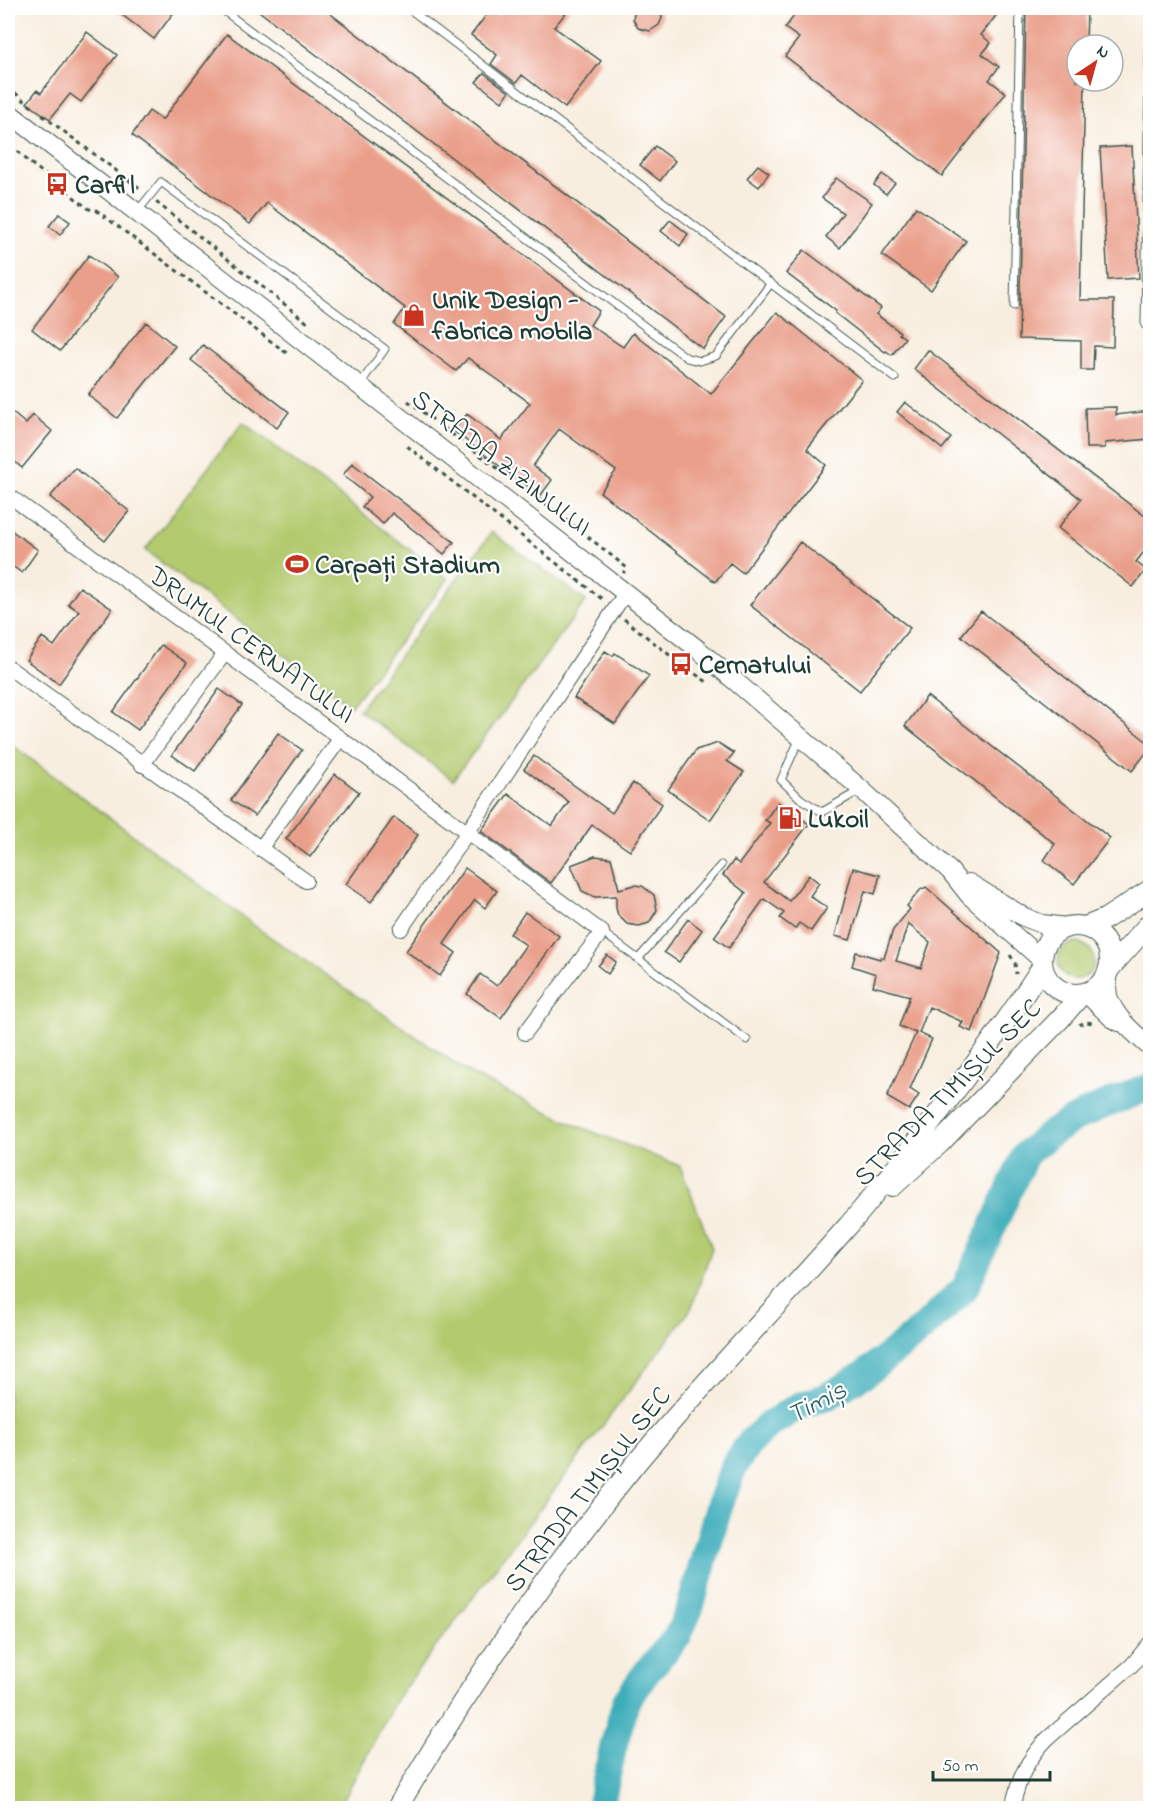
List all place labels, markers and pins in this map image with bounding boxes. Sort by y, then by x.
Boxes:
place label: Carfil [75,167,135,206]
bus stop icon: Carfil [44,171,70,197]
place label: Unik Design - fabrica mobila [431,282,592,352]
shop icon: Unik Design - fabrica mobila [401,302,427,328]
place label: Carpați Stadium [315,547,500,586]
sports icon: Carpați Stadium [284,551,310,577]
place label: Cernatului [699,647,812,686]
bus stop icon: Cernatului [668,651,694,677]
place label: Lukoil [808,801,869,840]
fuel station icon: Lukoil [777,805,803,831]

